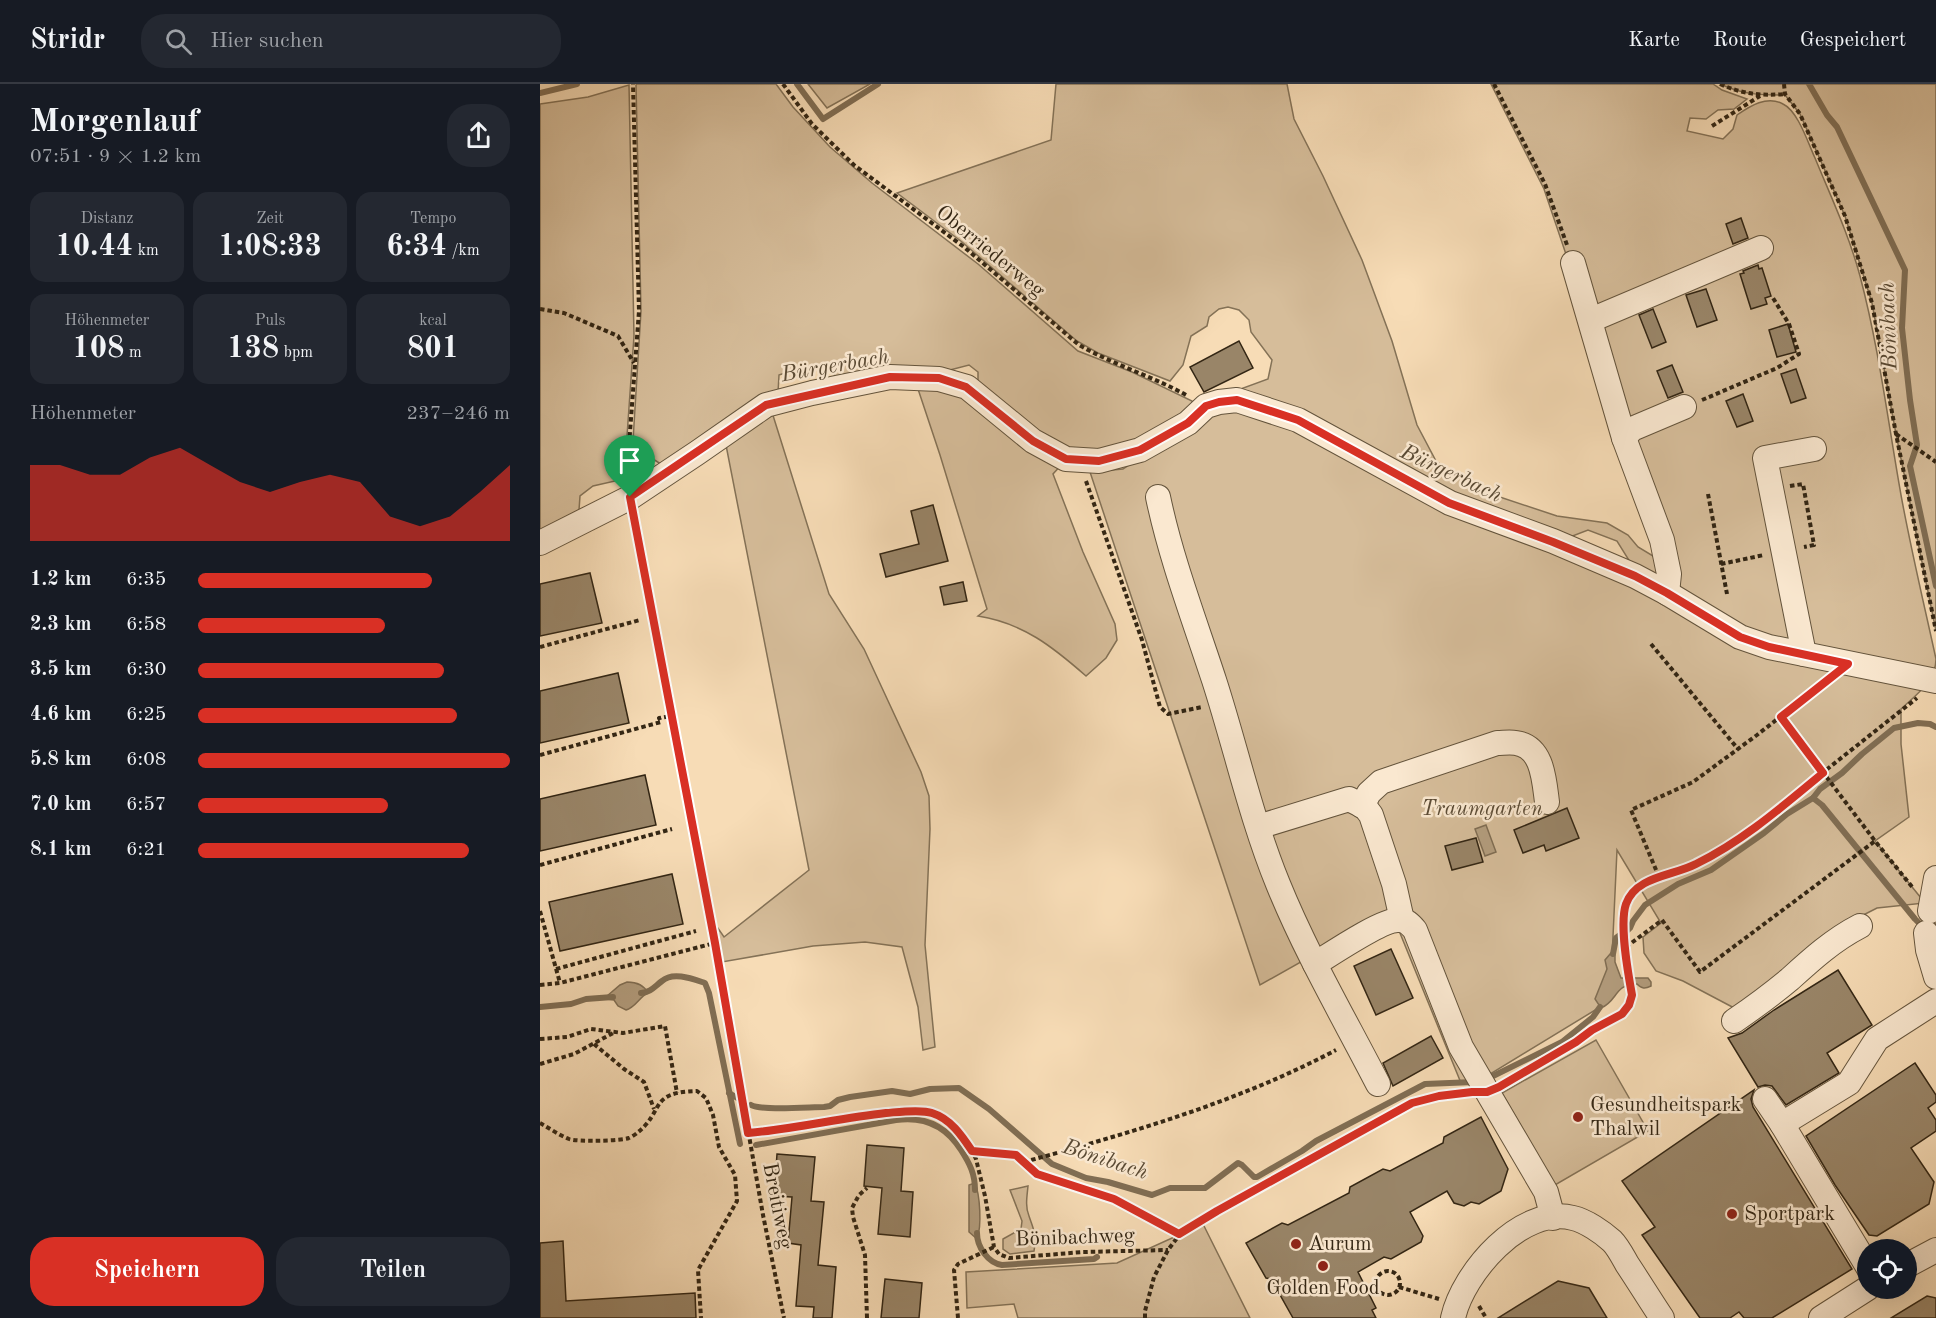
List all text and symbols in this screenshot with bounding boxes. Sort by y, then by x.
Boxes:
search box [141,14,561,68]
icon: search [162,25,195,58]
text: Stridr [30,27,105,55]
text: Hier suchen [210,30,324,52]
text: Karte [1628,30,1680,51]
text: Route [1713,30,1767,51]
text: Gespeichert [1800,30,1906,51]
button: share [447,104,510,167]
text: Morgenlauf [30,106,199,139]
text: 07:51 · 9 × 1.2 km [30,147,201,167]
street label: Oberriederweg [932,202,1049,302]
text: Distanz [81,211,133,227]
text: Zeit [256,211,284,227]
text: Tempo [410,211,456,227]
text: 10.44 [55,232,133,262]
text: 1:08:33 [218,232,322,262]
text: 6:34 [386,232,447,262]
text: km [133,243,159,259]
text: /km [447,243,480,259]
water label: Bönibach [1876,282,1902,371]
text: Höhenmeter [65,313,149,329]
text: Puls [255,313,285,329]
text: kcal [419,313,447,329]
text: 108 [72,334,125,364]
text: 138 [227,334,279,364]
text: 801 [407,334,459,364]
text: m [125,345,142,361]
text: bpm [279,345,313,361]
water label: Bürgerbach [778,346,891,386]
text: Höhenmeter [30,404,136,424]
text: 237–246 m [407,404,510,424]
pin [604,435,655,497]
water label: Bürgerbach [1396,441,1505,507]
icon: arrive [613,444,646,477]
text: 1.2 km [30,570,92,590]
text: 6:35 [126,570,166,590]
text: 2.3 km [30,615,92,635]
text: 6:58 [126,615,166,635]
text: 3.5 km [30,660,92,680]
text: 6:30 [126,660,166,680]
text: 4.6 km [30,705,92,725]
text: 6:25 [126,705,166,725]
text: 5.8 km [30,750,92,770]
text: 6:08 [126,750,166,770]
text: 7.0 km [30,795,92,815]
text: 6:57 [126,795,166,815]
park label: Traumgarten [1421,799,1543,820]
text: 8.1 km [30,840,92,860]
text: 6:21 [126,840,166,860]
place label: Gesundheitspark Thalwil [1590,1095,1741,1140]
marker: Gesundheitspark Thalwil [1571,1110,1585,1124]
water label: Bönibach [1059,1136,1150,1184]
street label: Breitiweg [758,1161,796,1252]
place label: Sportpark [1744,1204,1835,1225]
marker: Sportpark [1725,1207,1739,1221]
street label: Bönibachweg [1015,1225,1136,1251]
place label: Aurum [1308,1234,1372,1255]
button: Speichern [30,1237,264,1306]
button: Teilen [276,1237,510,1306]
marker: Aurum [1289,1237,1303,1251]
map controls [1857,1239,1917,1299]
button: locate [1857,1239,1917,1299]
marker: Golden Food [1316,1259,1330,1273]
place label: Golden Food [1266,1278,1380,1299]

